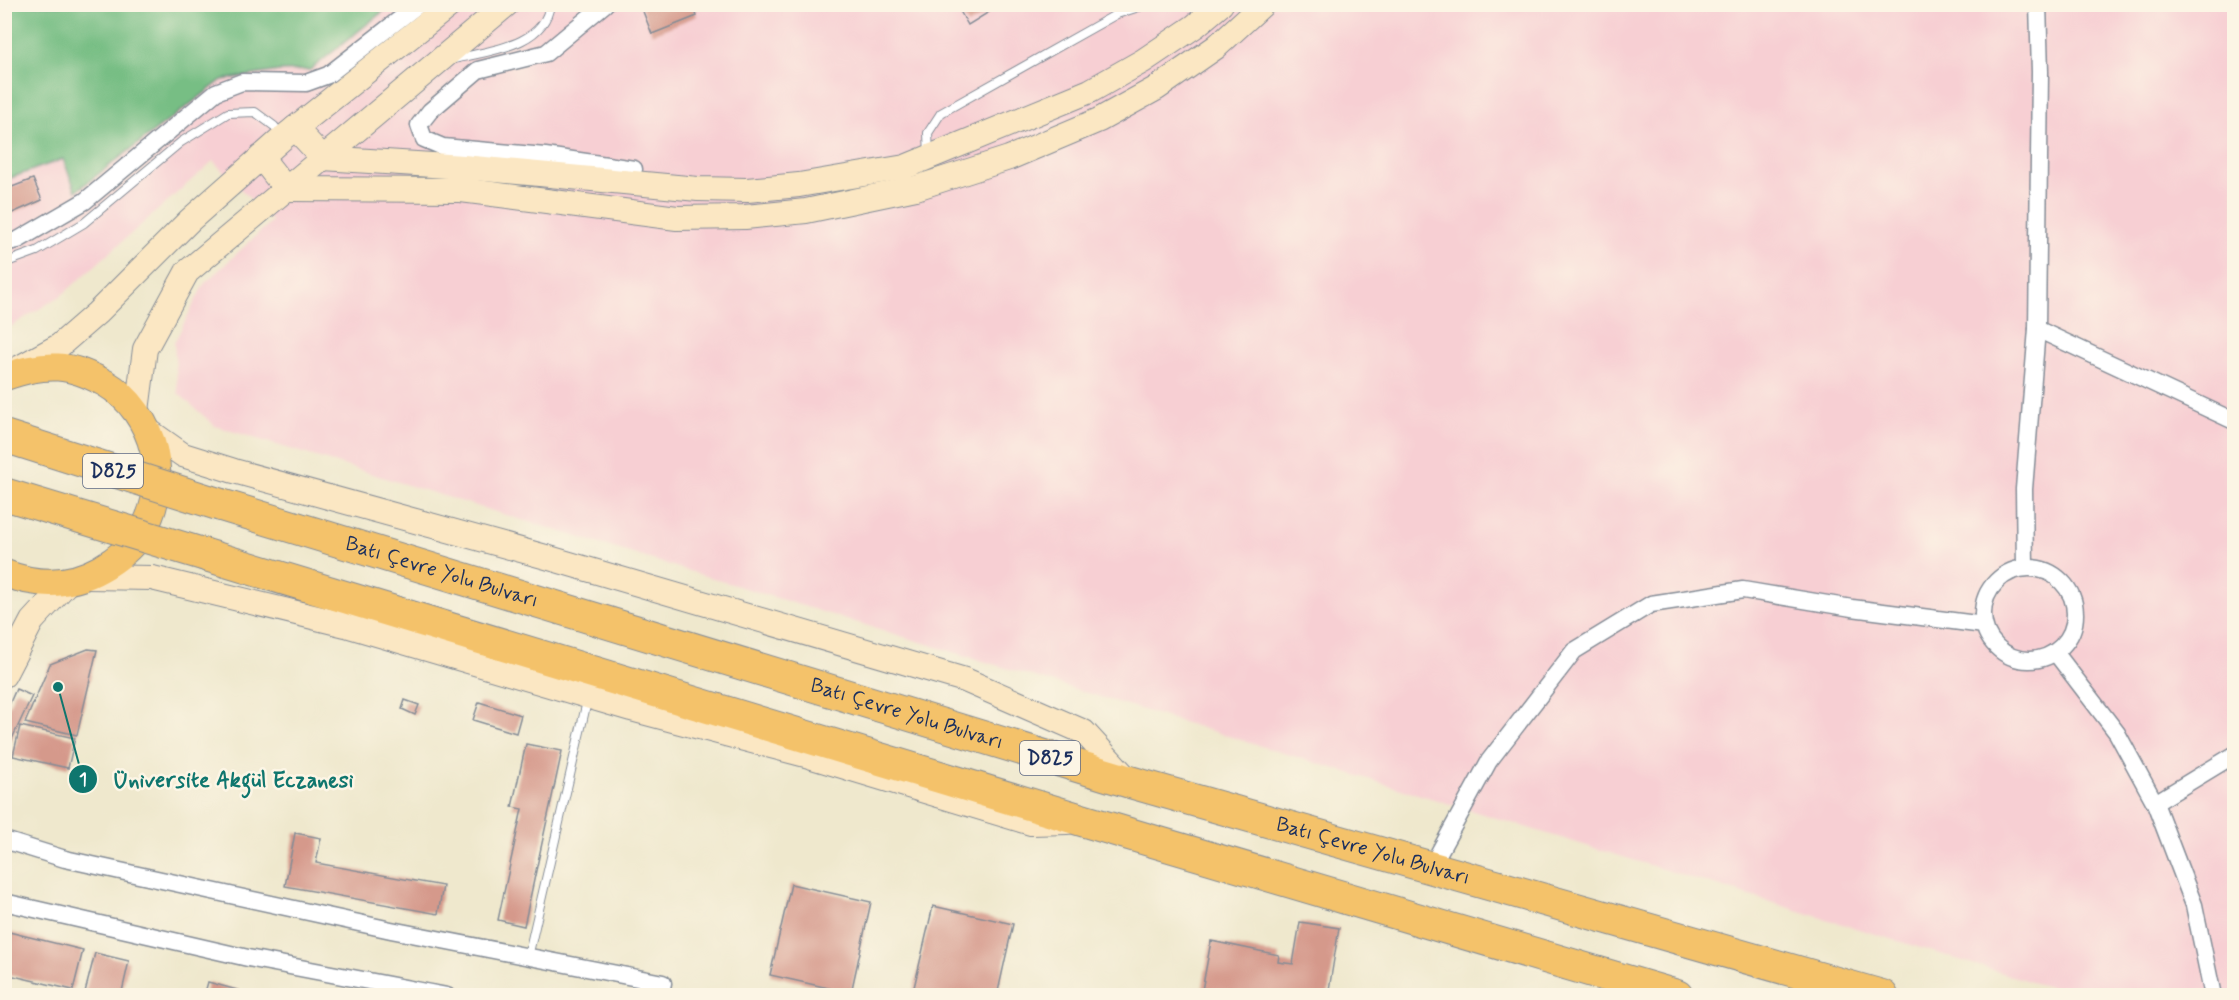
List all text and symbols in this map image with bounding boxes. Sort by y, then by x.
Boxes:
road number: D825 [83,454,143,488]
street label: Batı Çevre Yolu Bulvarı [342,530,542,615]
street label: Batı Çevre Yolu Bulvarı [807,671,1007,757]
road number: D825 [1020,741,1080,775]
callout: Üniversite Akgül Eczanesi [68,759,369,799]
text: Üniversite Akgül Eczanesi [112,767,354,799]
text: 1 [79,768,87,792]
street label: Batı Çevre Yolu Bulvarı [1273,810,1473,892]

